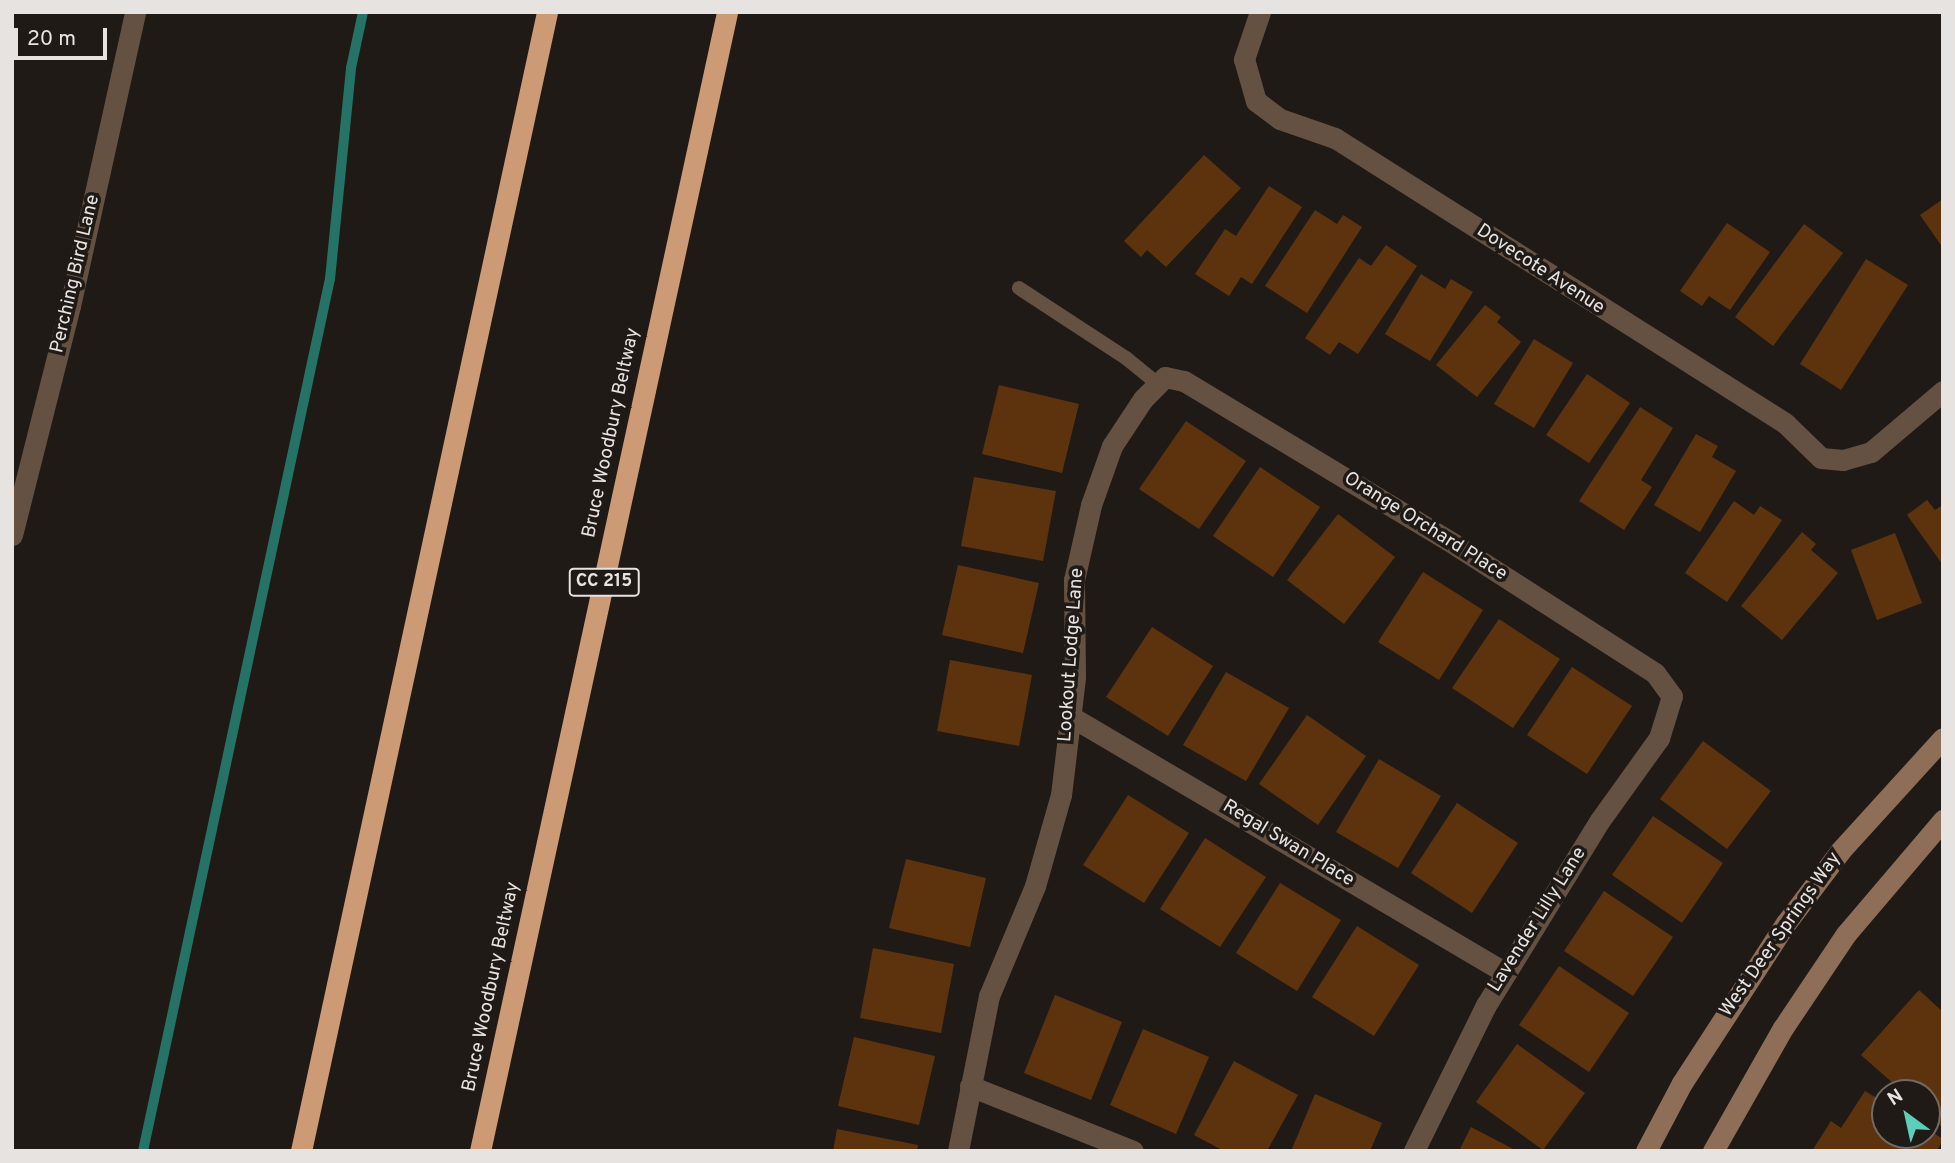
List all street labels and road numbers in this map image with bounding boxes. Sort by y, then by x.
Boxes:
street label: Perching Bird Lane [47,193,105,355]
street label: Dovecote Avenue [1471,220,1609,320]
street label: Bruce Woodbury Beltway [579,326,645,540]
street label: Orange Orchard Place [1339,468,1511,586]
street label: Lookout Lodge Lane [1055,567,1089,743]
road number: CC 215 [567,568,641,596]
street label: Regal Swan Place [1218,796,1358,892]
street label: Lavender Lilly Lane [1484,843,1592,997]
street label: West Deer Springs Way [1715,848,1847,1022]
street label: Bruce Woodbury Beltway [459,880,525,1094]

